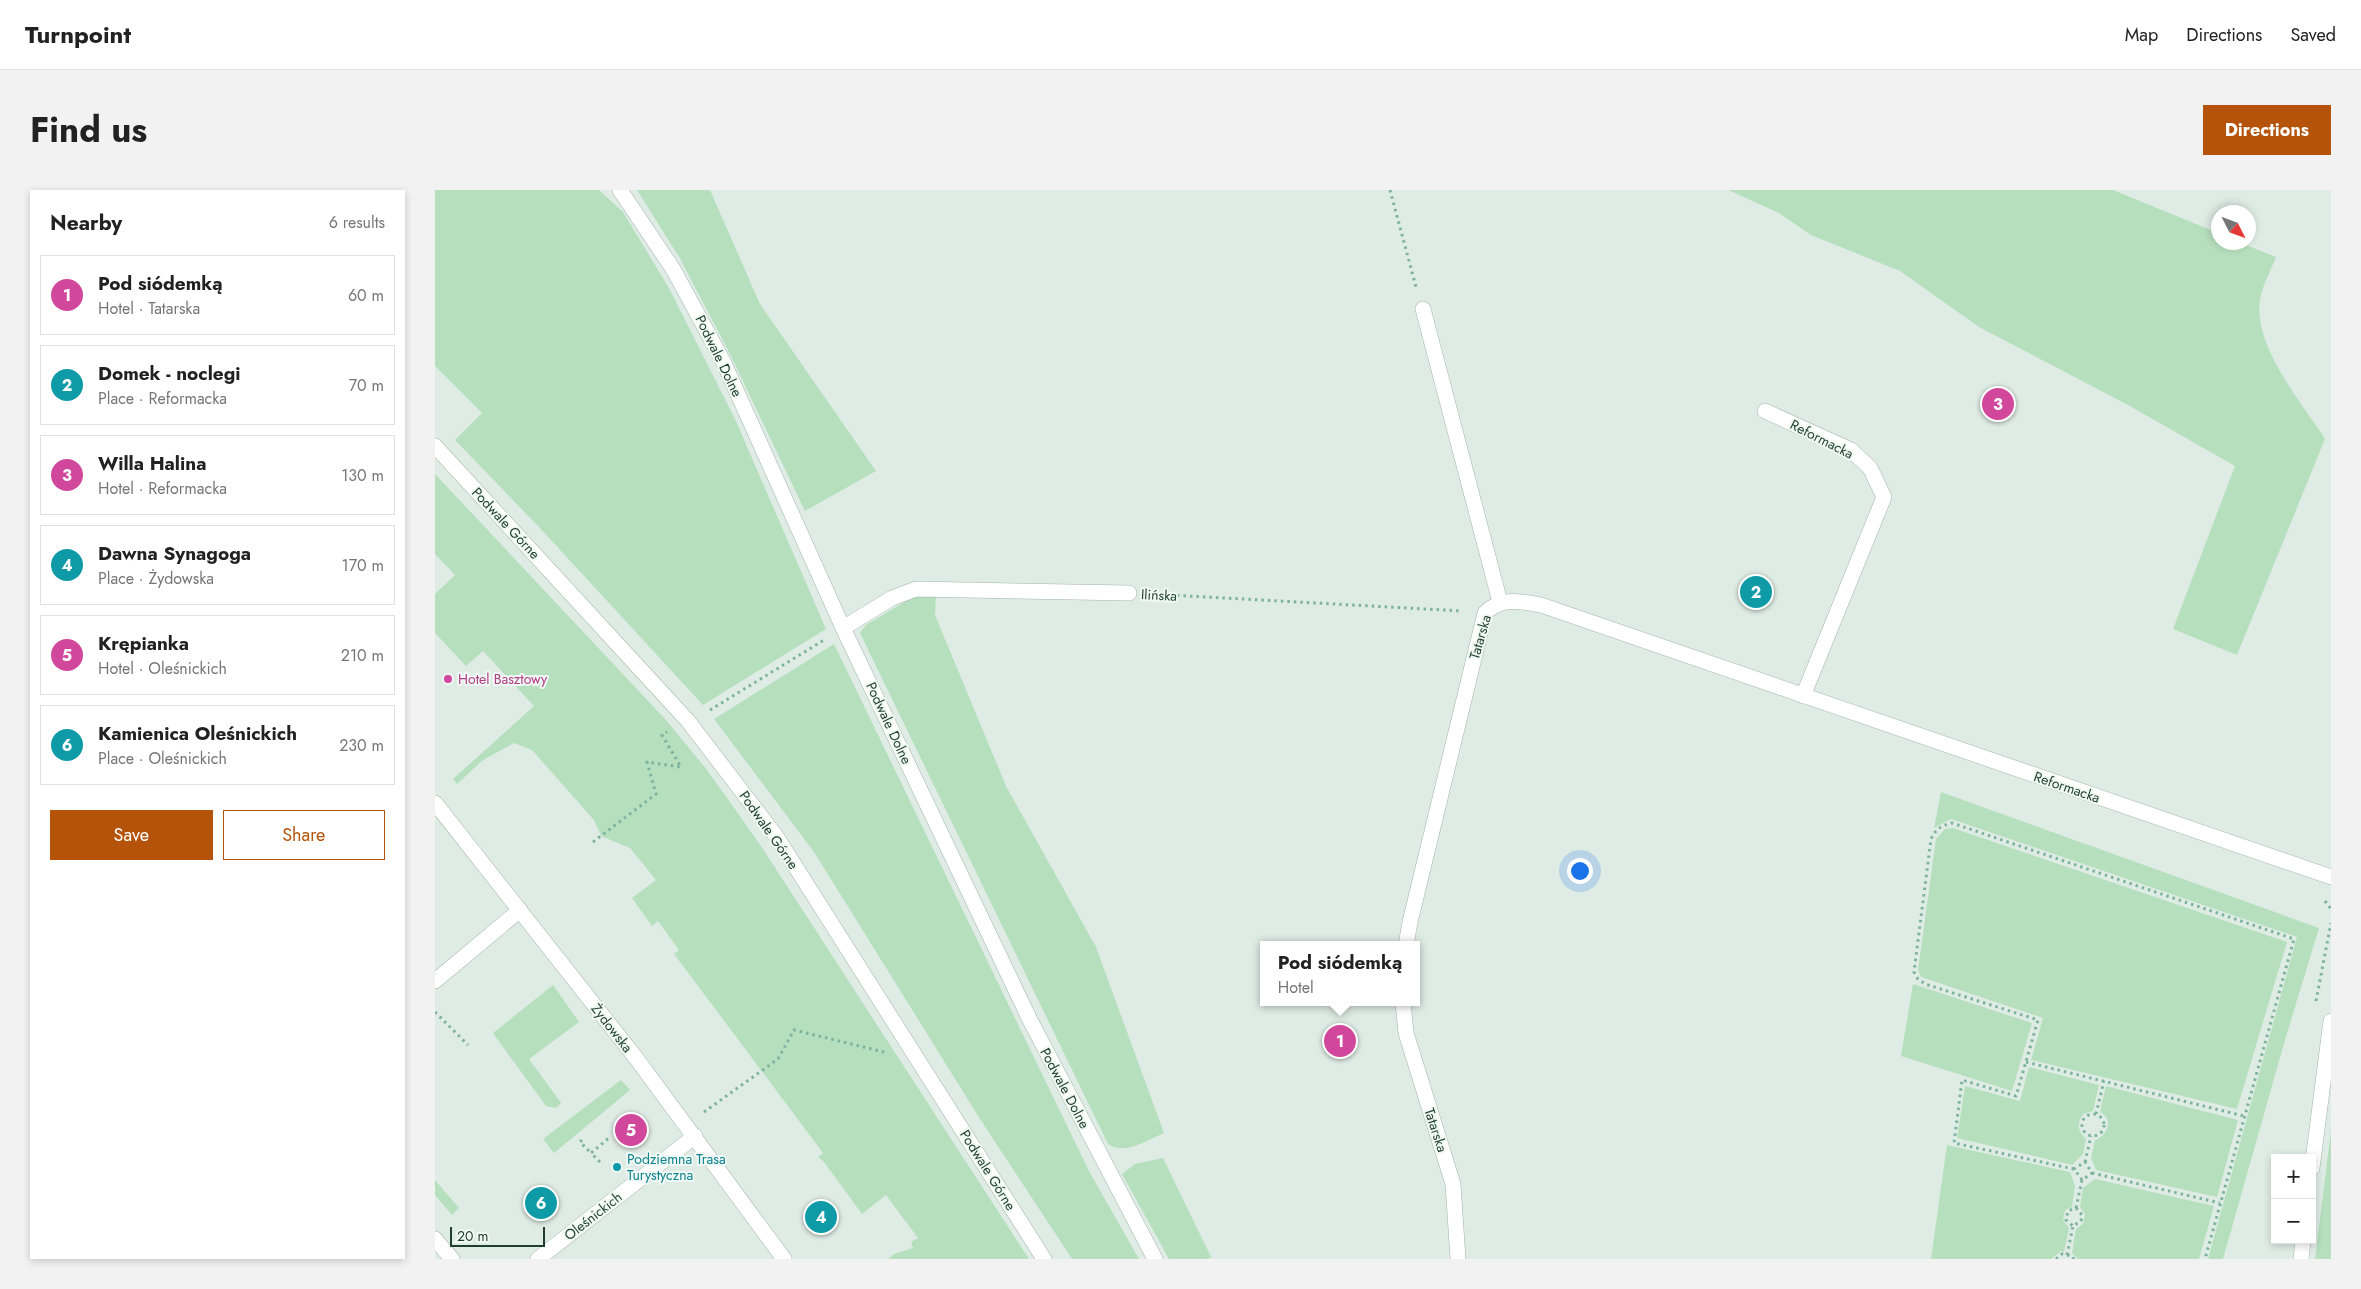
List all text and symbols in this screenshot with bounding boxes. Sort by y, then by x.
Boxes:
text: Turnpoint [25,17,131,52]
text: Map [2125,22,2158,48]
text: Directions [2186,22,2262,48]
text: Saved [2290,22,2336,48]
text: Find us [30,105,147,155]
button: Directions [2203,105,2331,155]
north arrow [2211,205,2256,250]
text: Nearby [50,208,122,238]
text: 6 results [329,211,385,234]
text: Pod siódemką [98,270,223,297]
text: 1 [63,284,71,307]
text: 60 m [348,284,384,307]
text: Hotel · Tatarska [98,297,200,320]
street label: Podwale Dolne [691,312,747,400]
text: Domek - noclegi [98,360,241,387]
text: 2 [62,374,72,397]
text: 70 m [349,374,384,397]
pin: 3 [1982,385,2014,423]
text: Place · Reformacka [98,387,227,410]
street label: Reformacka [1787,414,1857,464]
text: Willa Halina [98,450,206,477]
text: 3 [62,464,72,487]
text: 130 m [341,464,384,487]
text: Hotel · Reformacka [98,477,227,500]
street label: Podwale Górne [467,483,545,563]
text: Dawna Synagoga [98,540,251,567]
text: 4 [61,554,73,577]
text: 170 m [342,554,384,577]
text: Place · Żydowska [98,567,214,590]
pin: 2 [1740,573,1772,611]
street label: Ilińska [1140,584,1178,606]
street label: Tatarska [1464,612,1496,662]
text: Krępianka [98,630,189,657]
text: 5 [62,644,72,667]
text: 210 m [341,644,384,667]
text: Hotel · Oleśnickich [98,657,227,680]
place label: Hotel Basztowy [458,669,548,689]
marker: Hotel Basztowy [442,673,454,685]
street label: Podwale Dolne [861,679,917,767]
text: Kamienica Oleśnickich [98,720,297,747]
text: 6 [62,734,72,757]
text: 230 m [339,734,384,757]
text: Place · Oleśnickich [98,747,227,770]
street label: Reformacka [2031,766,2103,808]
street label: Podwale Górne [735,787,803,873]
button: Save [50,810,213,860]
button: Share [223,810,385,860]
your location [1567,858,1593,884]
popup [1260,941,1420,1006]
text: Pod siódemką [1278,949,1402,976]
text: Hotel [1278,976,1314,999]
street label: Żydowska [586,999,638,1057]
pin: 1 [1324,1022,1356,1060]
street label: Podwale Dolne [1035,1044,1095,1132]
street label: Tatarska [1419,1105,1453,1155]
pin: 5 [615,1111,647,1149]
street label: Podwale Górne [955,1126,1021,1214]
place label: Podziemna Trasa Turystyczna [627,1149,726,1185]
map controls [2271,1154,2316,1244]
button: + [2271,1154,2316,1199]
marker: Podziemna Trasa Turystyczna [611,1161,623,1173]
pin: 6 [525,1184,557,1222]
street label: Oleśnickich [560,1187,626,1245]
pin: 4 [805,1198,837,1236]
button: − [2271,1199,2316,1244]
scale bar [450,1224,545,1247]
text: 20 m [457,1226,489,1246]

